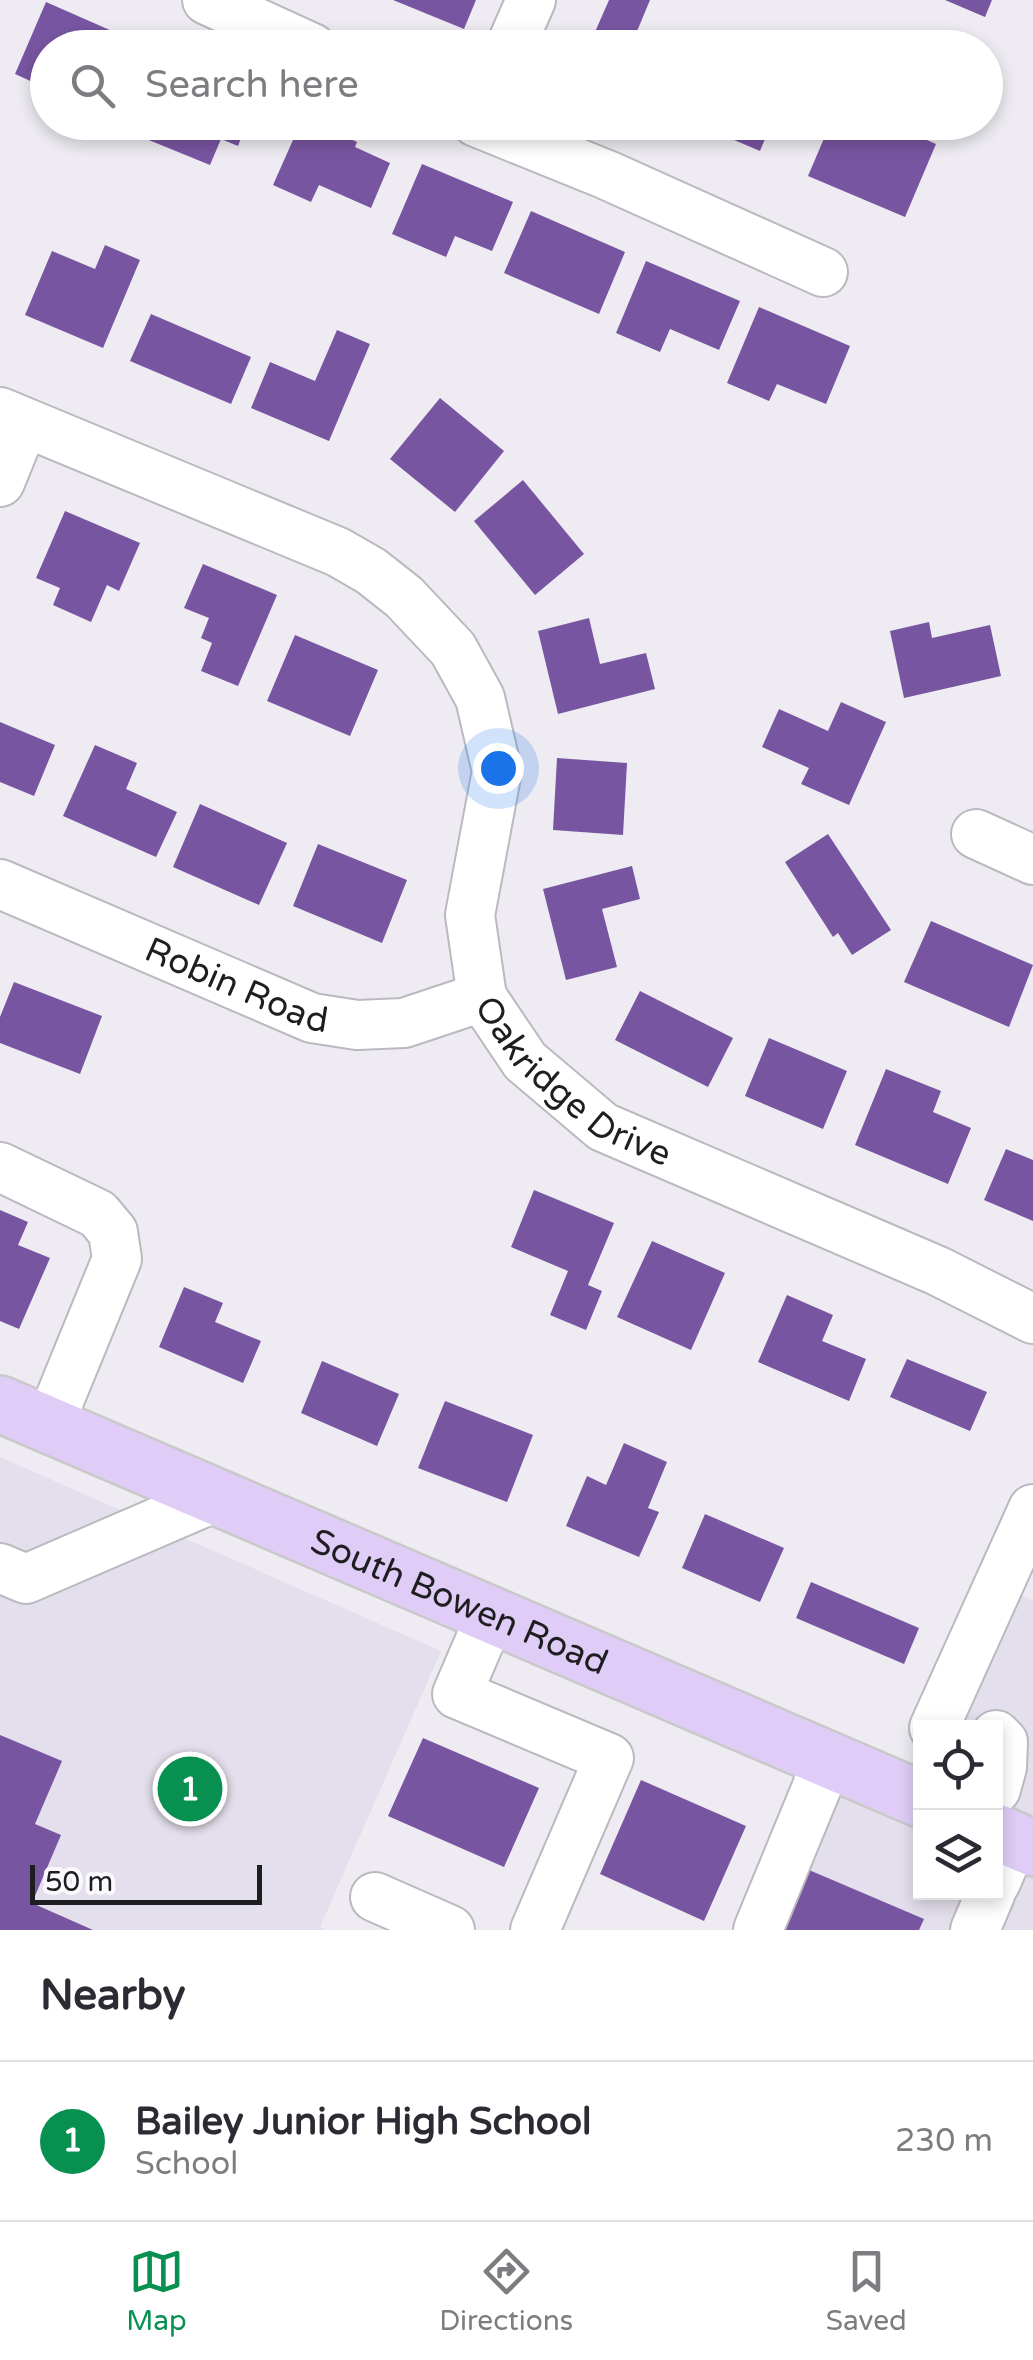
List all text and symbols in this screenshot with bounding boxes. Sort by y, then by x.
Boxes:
search box [30,30,1003,140]
icon: search [65,58,120,113]
text: Search here [145,62,359,108]
your location [473,743,524,794]
street label: Robin Road [139,929,331,1042]
street label: Oakridge Drive [466,988,677,1176]
street label: South Bowen Road [304,1520,614,1684]
map controls [913,1720,1003,1900]
button: locate [913,1720,1003,1810]
pin: 1 [158,1752,222,1826]
button: layers [913,1810,1003,1900]
scale bar [30,1860,262,1904]
text: 50 m [45,1865,113,1899]
text: Nearby [40,1970,185,2021]
text: Bailey Junior High School [135,2099,591,2145]
text: 1 [62,2122,83,2160]
text: 230 m [895,2122,993,2160]
text: School [135,2145,238,2183]
tab: Map [126,2244,187,2338]
tab: Directions [439,2244,573,2338]
tab: Saved [826,2244,907,2338]

